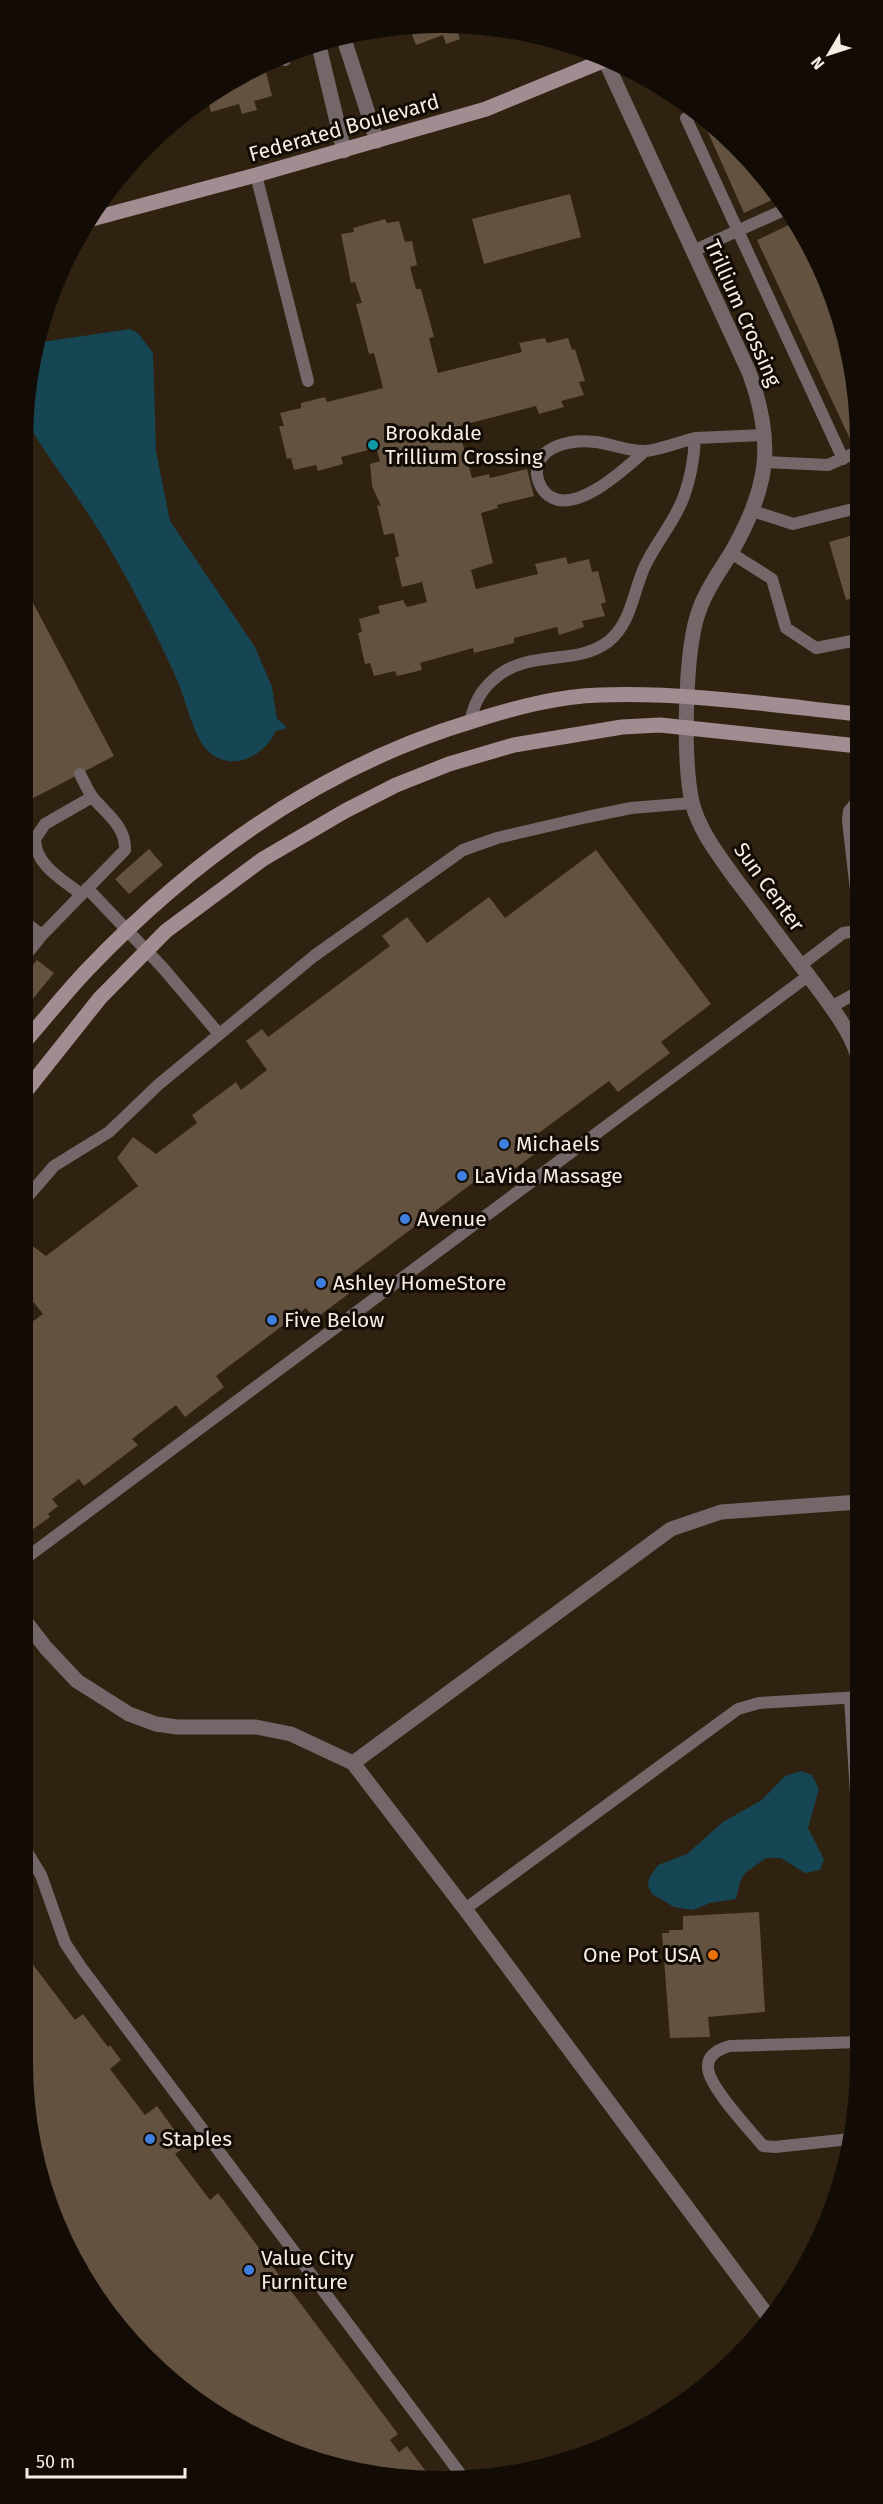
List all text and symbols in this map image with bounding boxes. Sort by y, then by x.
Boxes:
north arrow [799,24,859,84]
text: N [807,53,828,73]
street label: Federated Boulevard [246,88,442,168]
street label: Trillium Crossing [699,236,787,391]
place label: Brookdale Trillium Crossing [385,420,543,470]
marker: Brookdale Trillium Crossing [366,438,380,452]
street label: Sun Center [728,838,810,936]
place label: Michaels [516,1131,600,1157]
marker: Michaels [497,1137,511,1151]
place label: LaVida Massage [474,1163,623,1189]
marker: LaVida Massage [455,1169,469,1183]
place label: Avenue [417,1206,487,1232]
marker: Avenue [398,1212,412,1226]
place label: Ashley HomeStore [333,1270,506,1296]
marker: Ashley HomeStore [314,1276,328,1290]
place label: Five Below [284,1307,384,1333]
marker: Five Below [265,1313,279,1327]
place label: One Pot USA [583,1942,701,1968]
marker: One Pot USA [706,1948,720,1962]
place label: Staples [162,2126,232,2152]
marker: Staples [143,2132,157,2146]
place label: Value City Furniture [261,2245,355,2295]
marker: Value City Furniture [242,2263,256,2277]
scale bar [27,2441,184,2479]
text: 50 m [36,2451,75,2473]

